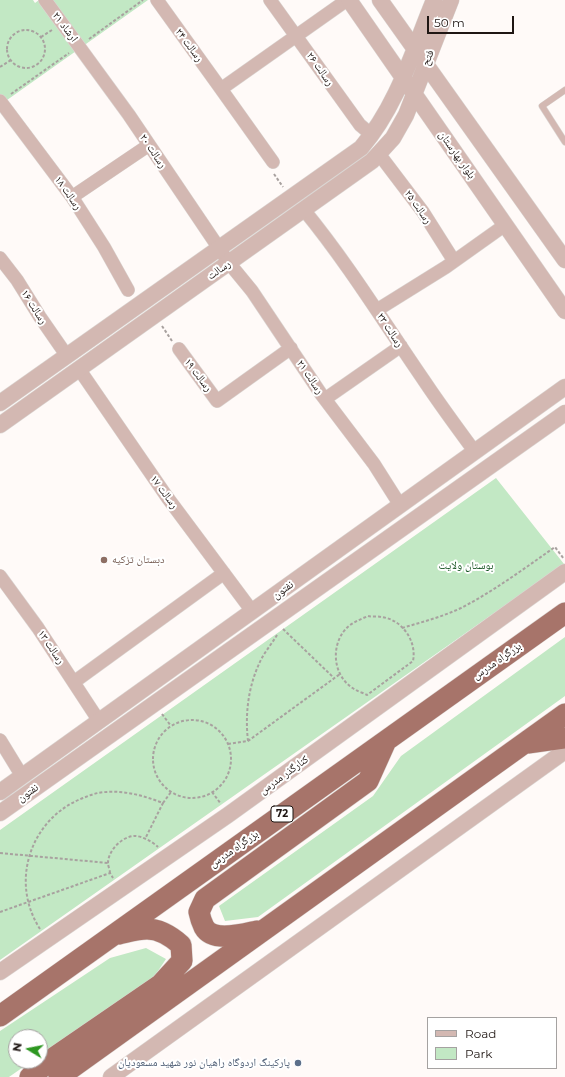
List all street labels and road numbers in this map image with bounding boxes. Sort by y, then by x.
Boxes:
street label: ارشاد ۲۱ [49,9,81,45]
street label: رسالت ۲۴ [172,26,206,64]
street label: فتح [419,48,437,68]
street label: رسالت ۲۶ [304,50,336,88]
street label: بلوار بهارستان [436,129,478,181]
street label: رسالت ٢٠ [137,131,169,171]
street label: رسالت ۱۸ [52,174,84,212]
street label: رسالت ۲۵ [402,188,434,226]
street label: رسالت [205,257,233,283]
street label: رسالت ۱۶ [18,287,50,327]
street label: رسالت ۲۳ [374,310,406,350]
street label: رسالت ۱۹ [181,356,215,394]
street label: رسالت ۲۱ [294,357,326,397]
street label: رسالت ۱۷ [147,473,181,511]
street label: نفتون [270,578,296,602]
street label: رسالت ۱۳ [35,627,67,667]
street label: بزرگراه مدرس [470,639,524,683]
street label: کنارگذر مدرس [257,753,311,797]
street label: نفتون [15,781,41,805]
road number: 72 [271,806,293,822]
street label: بزرگراه مدرس [207,827,261,871]

